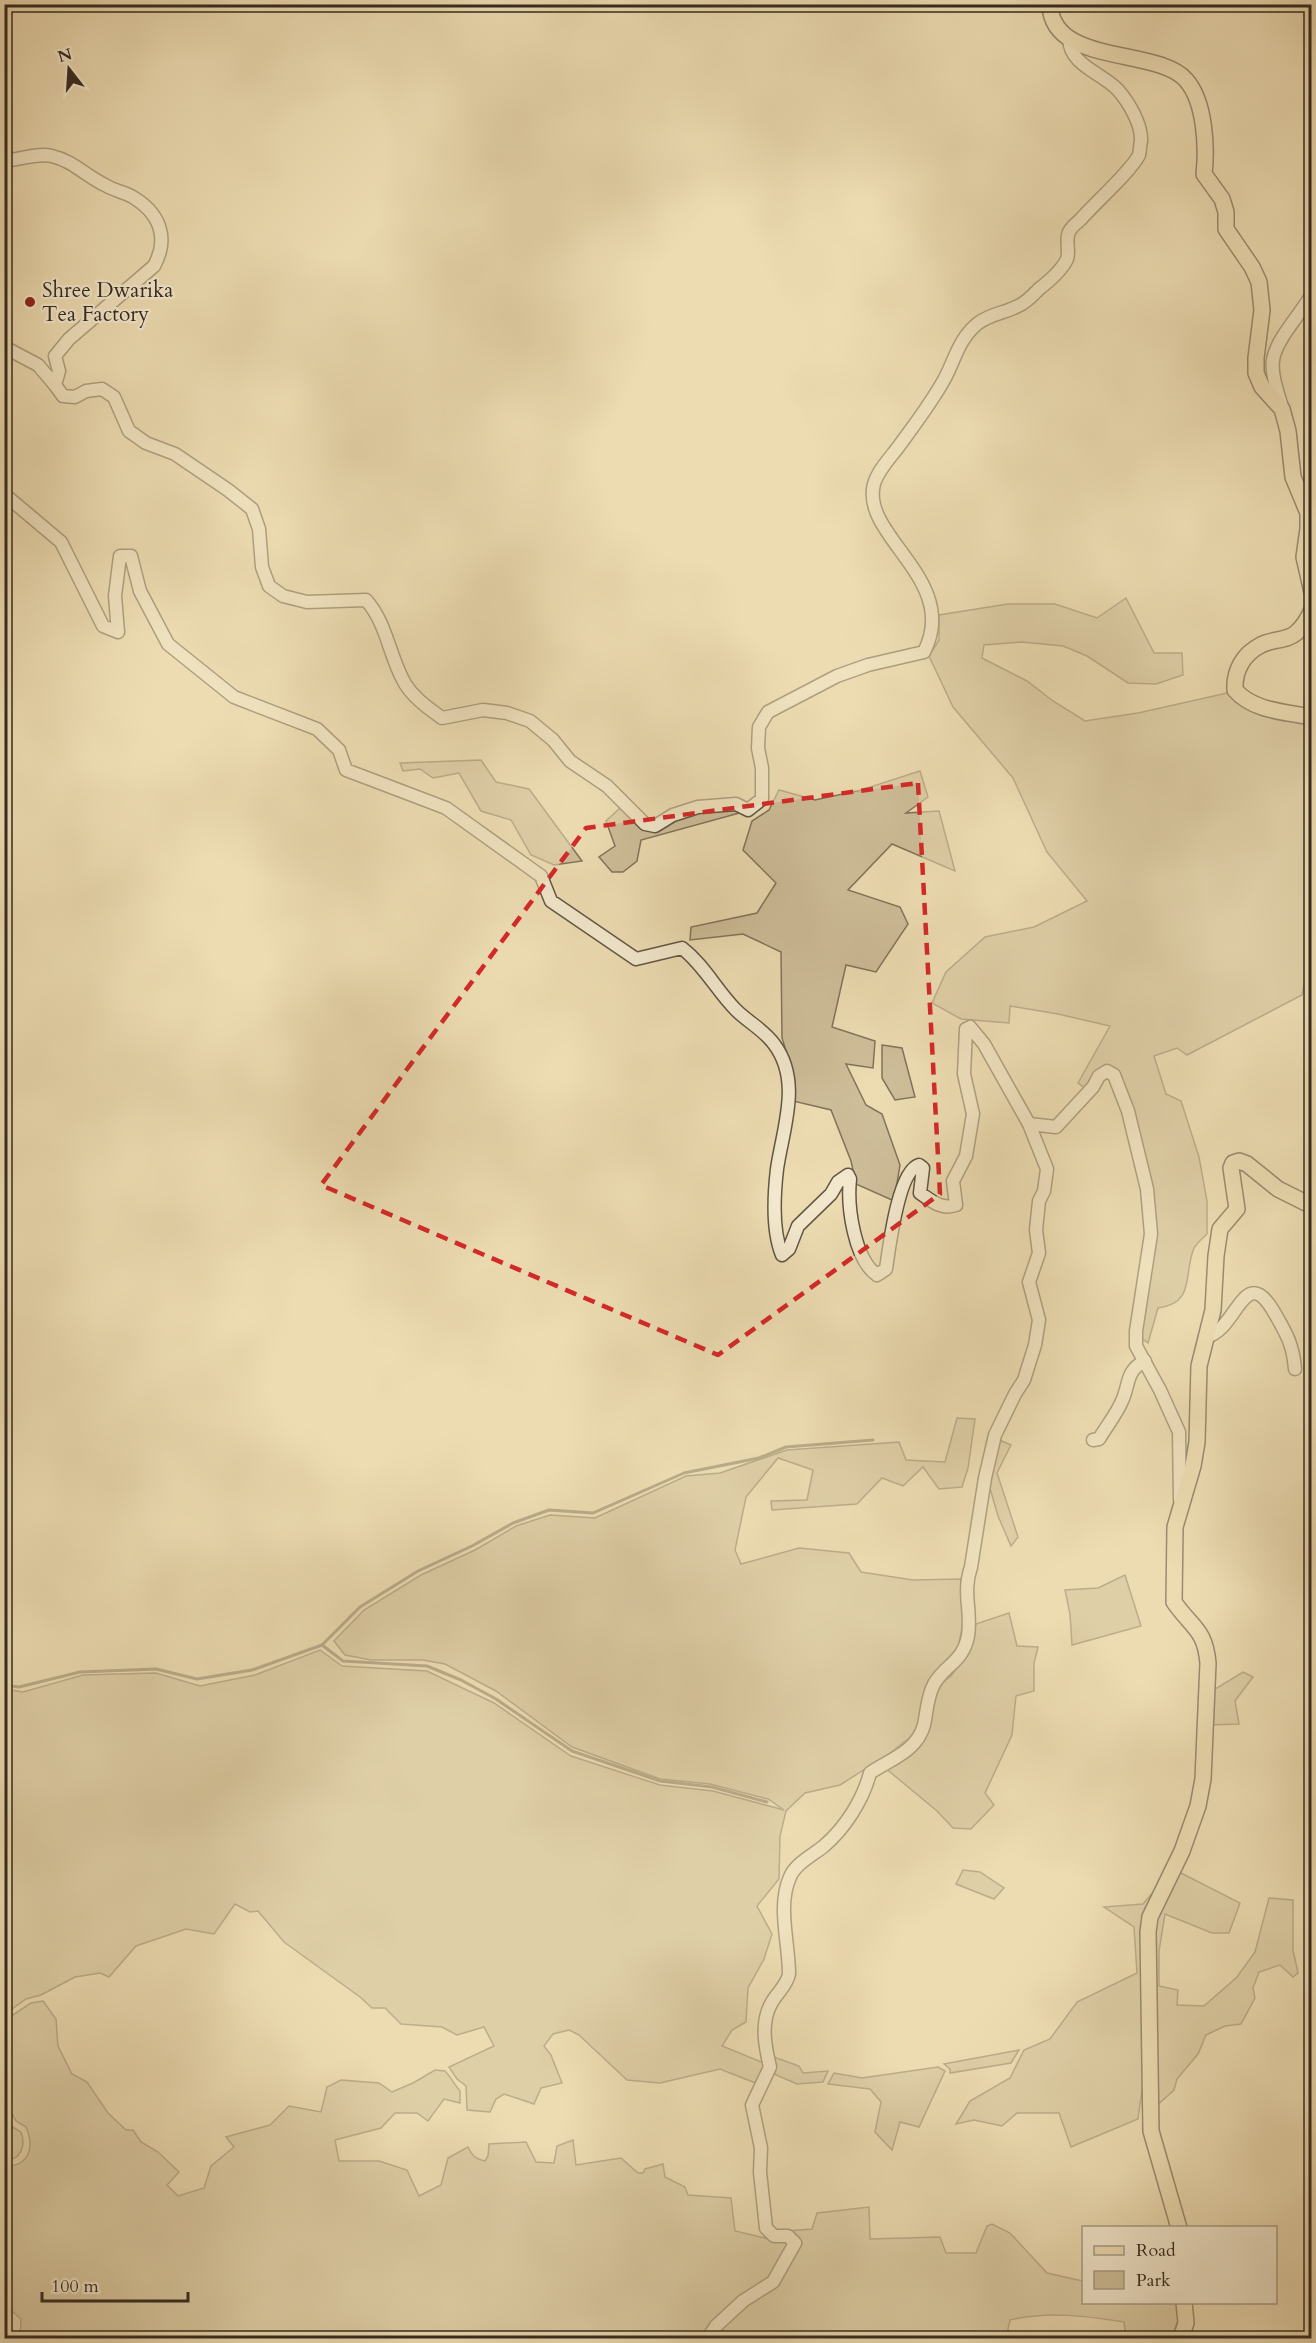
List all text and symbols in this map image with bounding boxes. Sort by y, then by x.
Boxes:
north arrow [39,39,99,99]
text: N [55,43,75,68]
place label: Shree Dwarika Tea Factory [42,276,173,329]
marker: Shree Dwarika Tea Factory [23,295,37,309]
legend [1082,2226,1277,2304]
text: Road [1136,2238,1176,2263]
scale bar [42,2265,188,2303]
text: Park [1136,2268,1171,2293]
text: 100 m [51,2274,99,2299]

